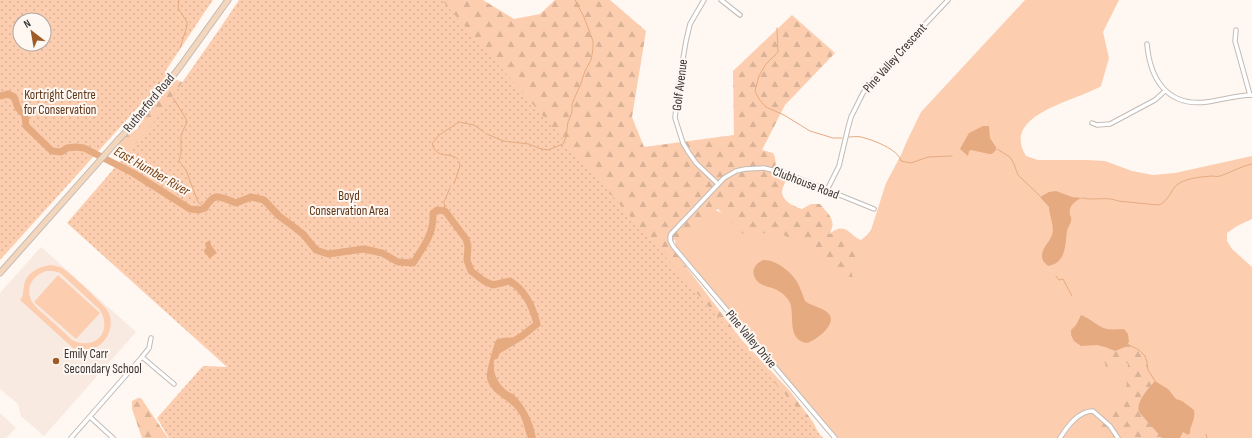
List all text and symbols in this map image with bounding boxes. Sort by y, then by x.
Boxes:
north arrow [12,12,52,52]
text: N [21,17,33,31]
street label: Pine Valley Crescent [860,20,930,96]
street label: Golf Avenue [669,58,691,112]
street label: Rutherford Road [120,70,178,136]
park label: Kortright Centre for Conservation [24,87,96,118]
water label: East Humber River [111,142,194,200]
street label: Clubhouse Road [771,163,841,203]
park label: Boyd Conservation Area [309,188,389,219]
street label: Pine Valley Drive [722,307,780,371]
place label: Emily Carr Secondary School [64,346,142,377]
marker: Emily Carr Secondary School [51,356,61,366]

